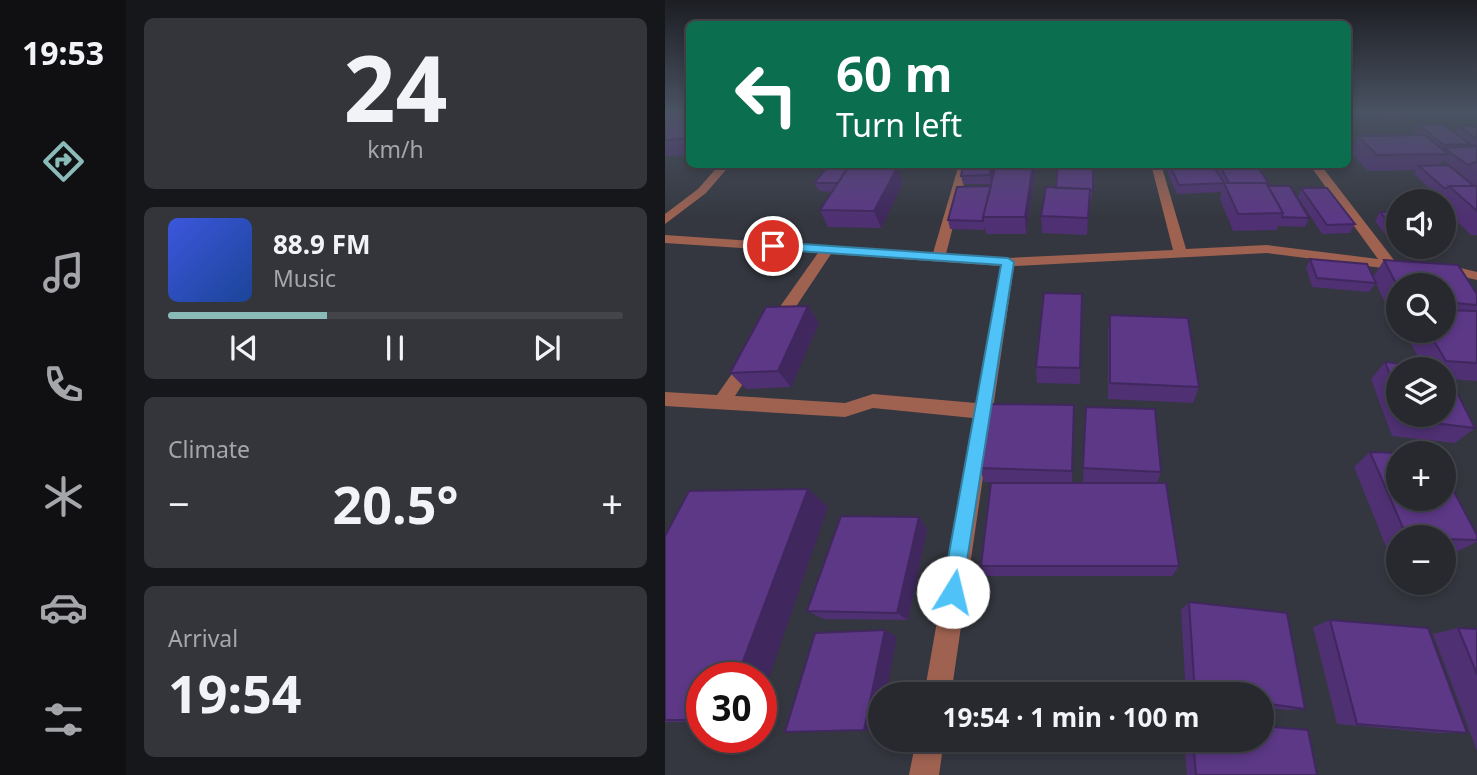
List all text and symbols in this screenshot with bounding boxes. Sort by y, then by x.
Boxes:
text: 24 [343,25,448,149]
text: 19:53 [22,31,104,74]
text: 60 m [836,40,953,106]
icon: left [721,49,812,140]
text: Turn left [836,103,962,146]
text: km/h [367,133,424,165]
icon: directions [39,137,88,186]
map controls [1386,189,1456,595]
button: sound [1386,189,1456,259]
pin [743,216,803,276]
text: 88.9 FM [273,226,370,262]
icon: arrive [754,227,792,265]
icon: music [39,248,88,297]
text: Music [273,262,336,294]
button: search [1386,273,1456,343]
icon: previous [225,329,263,367]
icon: pause [376,329,414,367]
icon: next [528,329,566,367]
button: layers [1386,357,1456,427]
icon: phone [39,360,88,409]
text: Climate [168,433,250,465]
button: + [1386,441,1456,511]
text: 20.5° [333,468,458,539]
icon: climate [39,472,88,521]
text: − [168,477,190,529]
text: + [601,477,623,529]
button: − [1386,525,1456,595]
position arrow [916,555,990,629]
icon: car [39,583,88,632]
text: Arrival [168,622,238,654]
text: 19:54 [168,657,302,728]
speed limit sign: 30 [686,662,777,753]
icon: filters [39,695,88,744]
text: 19:54 · 1 min · 100 m [943,699,1199,735]

